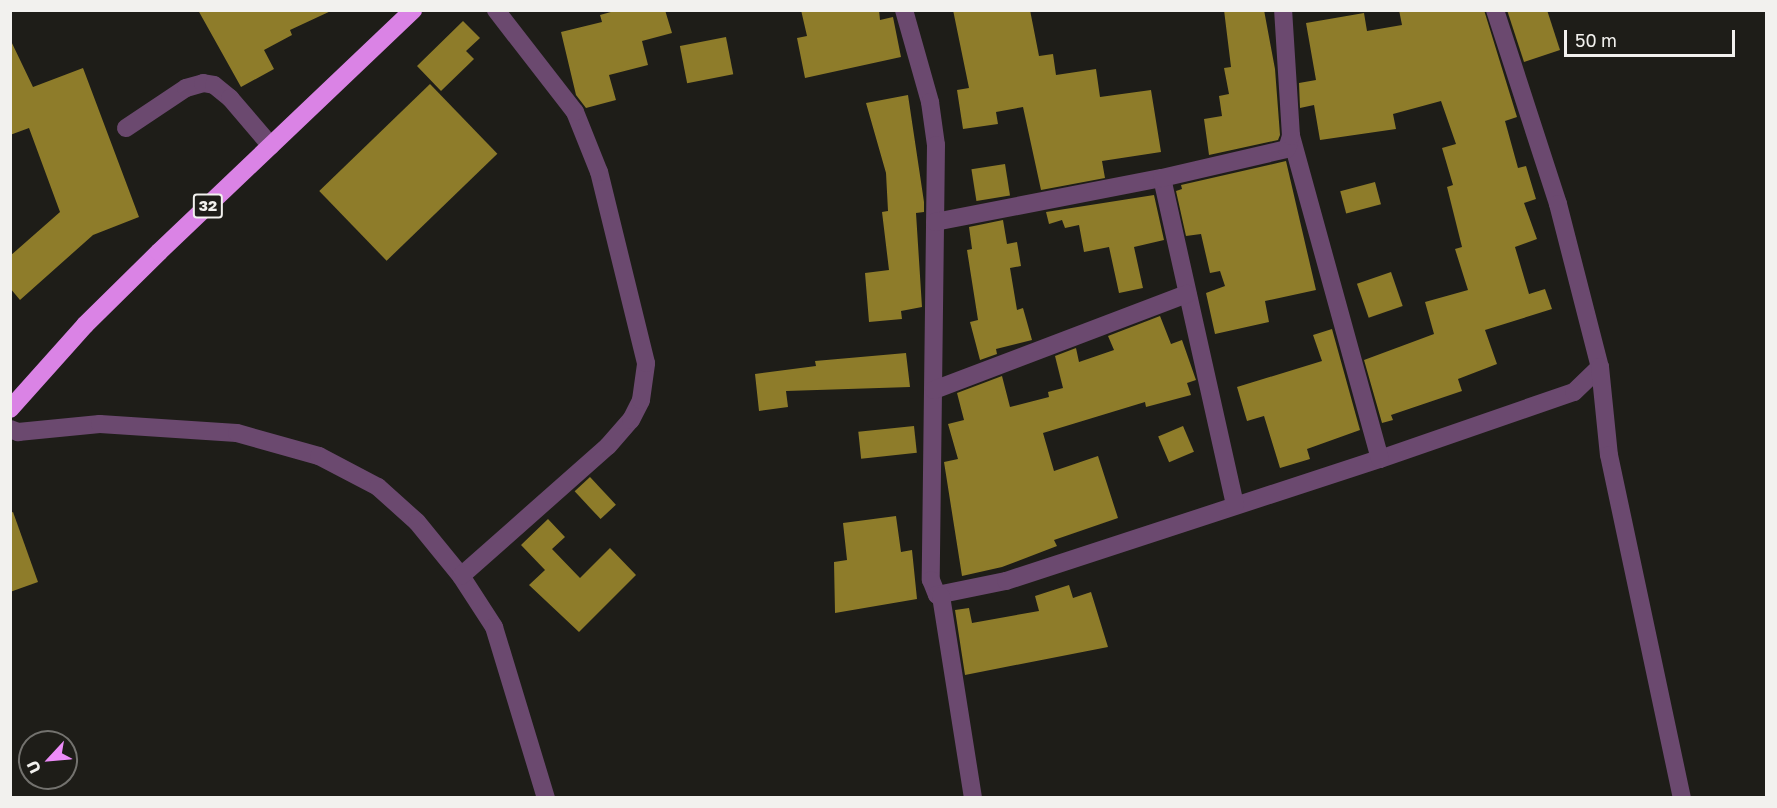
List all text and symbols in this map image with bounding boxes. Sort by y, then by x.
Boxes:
scale bar [1567,18,1738,56]
text: 50 m [1575,29,1617,51]
road number: 32 [192,194,224,218]
north arrow [18,730,78,790]
text: U [22,757,45,777]

